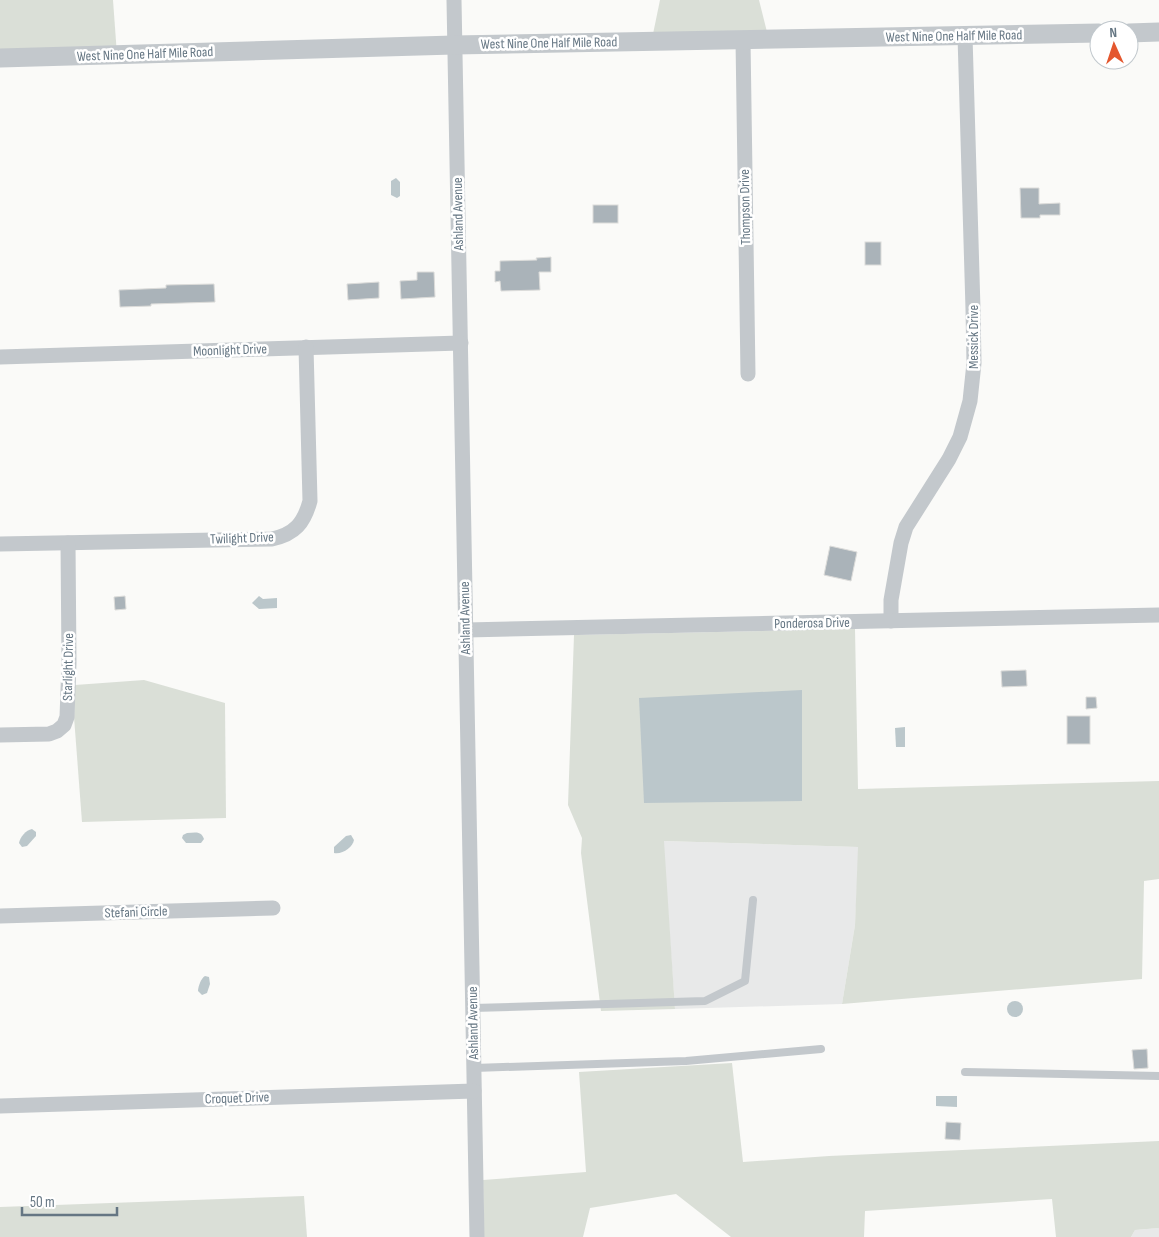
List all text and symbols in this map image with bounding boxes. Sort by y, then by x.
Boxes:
north arrow [1089,20,1139,70]
text: N [1109,24,1118,41]
street label: West Nine One Half Mile Road [886,26,1023,46]
street label: West Nine One Half Mile Road [481,33,618,53]
street label: West Nine One Half Mile Road [77,43,214,65]
street label: Thompson Drive [736,169,754,245]
street label: Ashland Avenue [449,177,467,252]
street label: Messick Drive [965,305,982,369]
street label: Moonlight Drive [193,340,267,360]
street label: Twilight Drive [210,528,274,548]
street label: Ashland Avenue [456,581,474,656]
street label: Ponderosa Drive [774,614,850,632]
street label: Starlight Drive [59,633,77,701]
street label: Stefani Circle [104,902,168,922]
street label: Ashland Avenue [464,986,482,1061]
street label: Croquet Drive [204,1088,270,1108]
scale bar [22,1184,118,1216]
text: 50 m [30,1193,55,1212]

